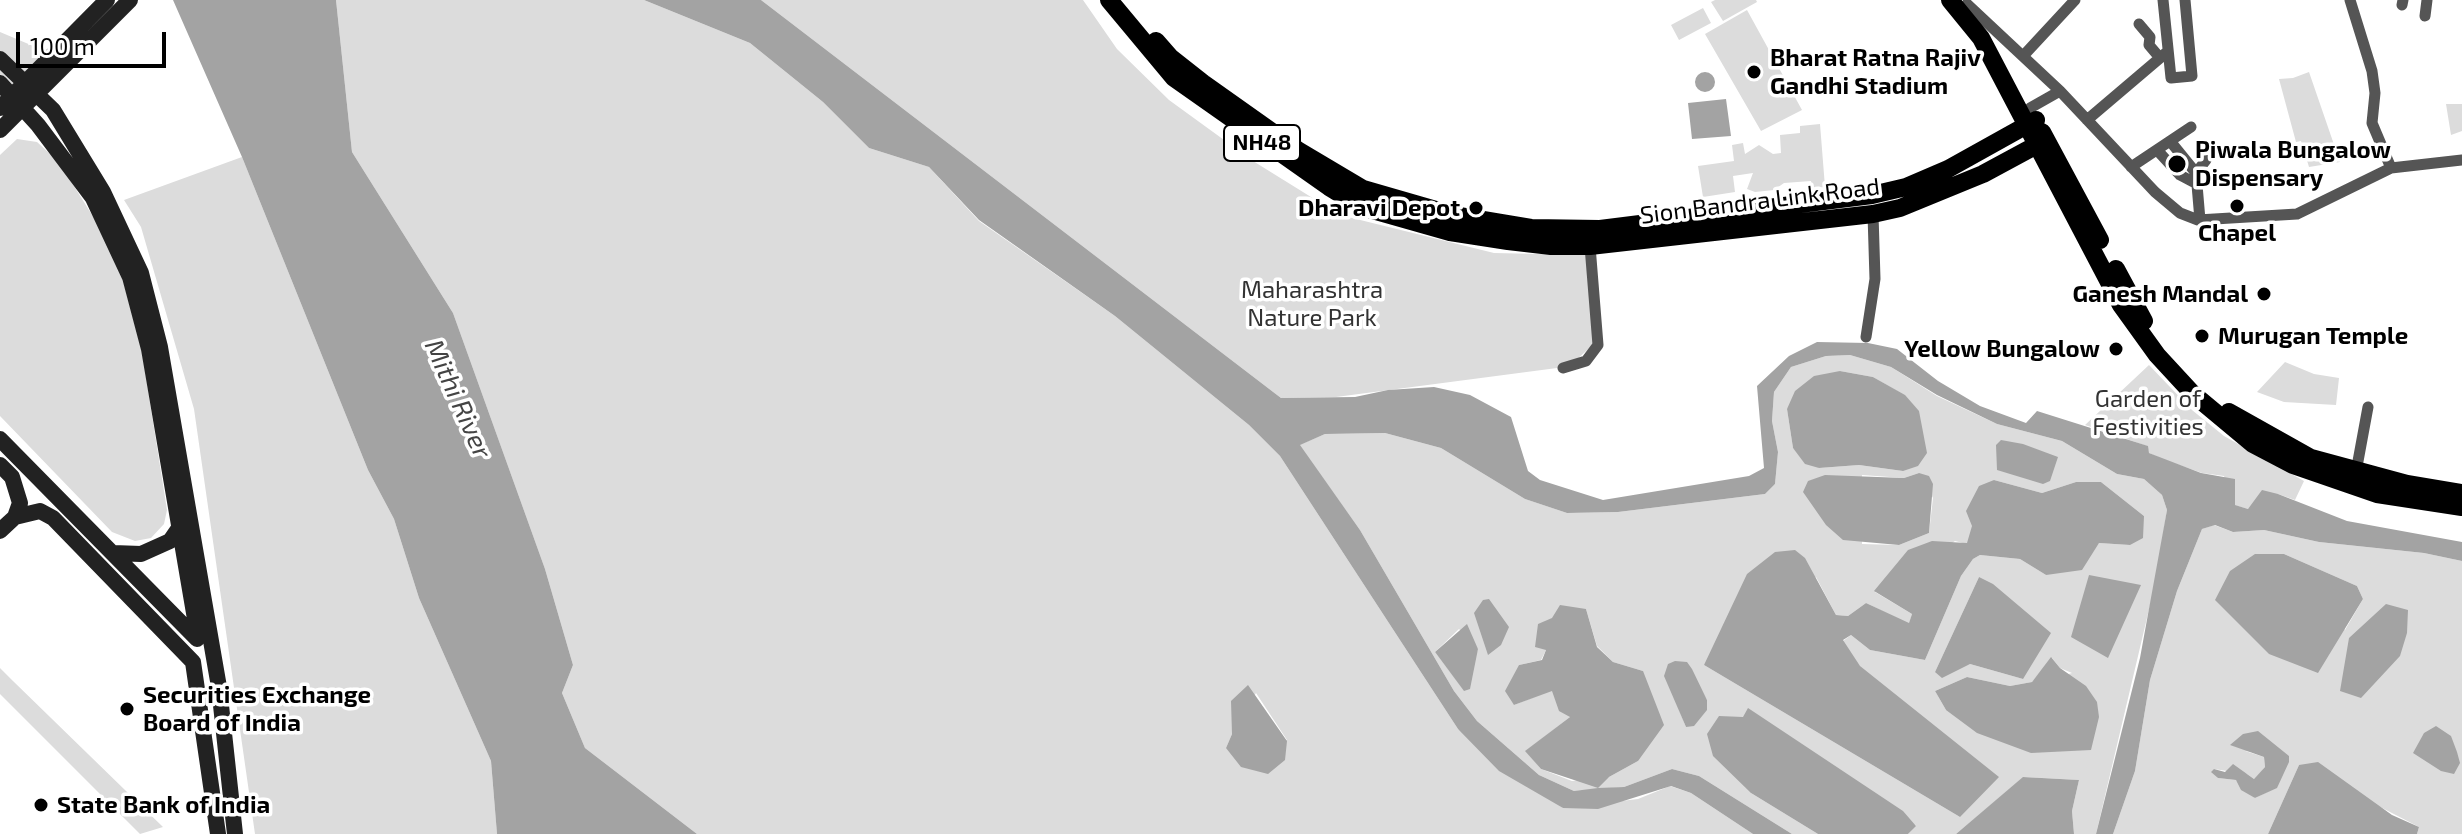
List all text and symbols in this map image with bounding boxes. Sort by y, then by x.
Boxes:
scale bar [20,16,170,66]
text: 100 m [30,31,95,60]
place label: Bharat Ratna Rajiv Gandhi Stadium [1770,44,1981,100]
marker: Bharat Ratna Rajiv Gandhi Stadium [1745,63,1763,81]
road number: NH48 [1224,125,1300,161]
place label: Piwala Bungalow Dispensary [2195,136,2391,192]
marker: Piwala Bungalow Dispensary [2166,153,2188,175]
street label: Sion Bandra Link Road [1638,172,1882,230]
place label: Dharavi Depot [1298,194,1460,222]
marker: Chapel [2228,197,2246,215]
marker: Dharavi Depot [1467,199,1485,217]
place label: Chapel [2198,219,2276,247]
park label: Maharashtra Nature Park [1241,276,1383,332]
place label: Ganesh Mandal [2073,280,2248,308]
marker: Ganesh Mandal [2255,285,2273,303]
place label: Murugan Temple [2218,322,2408,350]
marker: Murugan Temple [2193,327,2211,345]
water label: Mithi River [418,335,498,463]
place label: Yellow Bungalow [1904,335,2100,363]
marker: Yellow Bungalow [2107,340,2125,358]
park label: Garden of Festivities [2092,385,2204,441]
place label: Securities Exchange Board of India [143,681,371,737]
marker: Securities Exchange Board of India [118,700,136,718]
place label: State Bank of India [57,791,270,819]
marker: State Bank of India [32,796,50,814]

